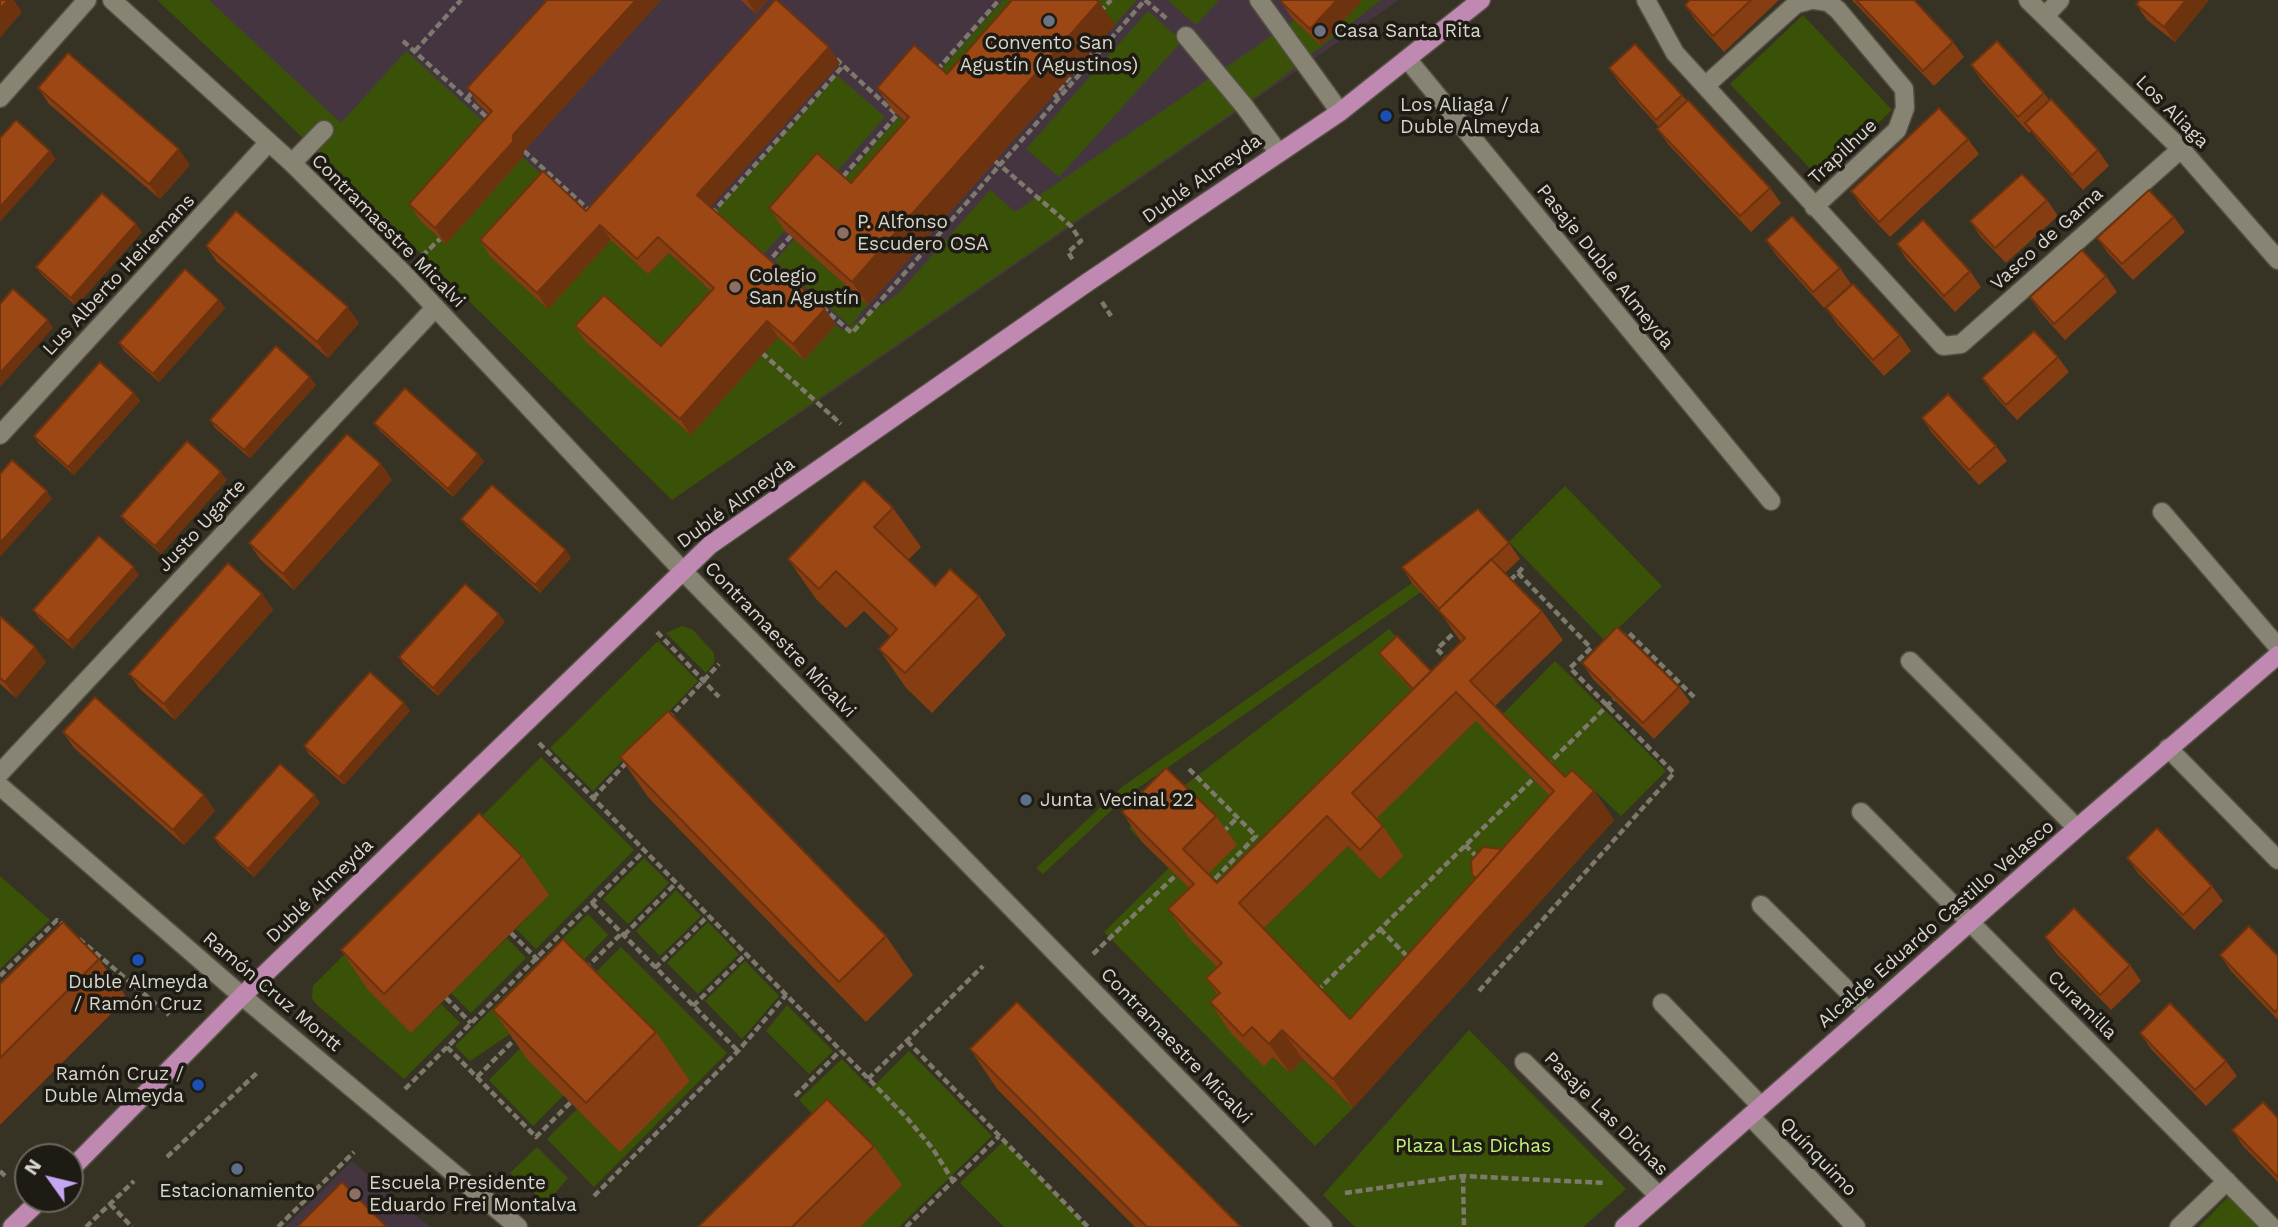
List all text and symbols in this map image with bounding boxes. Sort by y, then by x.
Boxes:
marker: Convento San Agustín (Agustinos) [1041,13,1057,29]
place label: Casa Santa Rita [1334,20,1481,42]
marker: Casa Santa Rita [1312,23,1328,39]
place label: Convento San Agustín (Agustinos) [960,32,1138,76]
street label: Los Aliaga [2131,71,2213,153]
place label: Los Aliaga / Duble Almeyda [1400,94,1540,138]
marker: Los Aliaga / Duble Almeyda [1378,108,1394,124]
street label: Trapilhue [1804,114,1882,190]
street label: Dublé Almeyda [1138,130,1266,228]
street label: Contramaestre Micalvi [306,149,470,313]
street label: Pasaje Duble Almeyda [1531,180,1679,354]
street label: Vasco de Gama [1986,183,2108,295]
street label: Lus Alberto Heiremans [38,190,200,360]
place label: P. Alfonso Escudero OSA [857,211,988,255]
marker: P. Alfonso Escudero OSA [835,225,851,241]
place label: Colegio San Agustín [749,265,859,309]
marker: Colegio San Agustín [727,279,743,295]
street label: Dublé Almeyda [673,453,799,553]
street label: Justo Ugarte [153,475,251,577]
street label: Contramaestre Micalvi [700,557,860,723]
place label: Junta Vecinal 22 [1040,789,1194,811]
marker: Junta Vecinal 22 [1018,792,1034,808]
street label: Alcalde Eduardo Castillo Velasco [1813,815,2059,1033]
street label: Dublé Almeyda [262,834,378,948]
street label: Ramón Cruz Montt [198,927,346,1057]
marker: Duble Almeyda / Ramón Cruz [130,952,146,968]
street label: Contramaestre Micalvi [1096,963,1256,1129]
street label: Curamilla [2043,966,2121,1044]
place label: Duble Almeyda / Ramón Cruz [68,971,208,1015]
street label: Pasaje Las Dichas [1539,1047,1673,1181]
place label: Ramón Cruz / Duble Almeyda [44,1063,184,1107]
marker: Ramón Cruz / Duble Almeyda [190,1077,206,1093]
street label: Quínquimo [1775,1113,1861,1201]
park label: Plaza Las Dichas [1395,1135,1551,1157]
north arrow [14,1143,84,1213]
text: N [19,1155,46,1179]
marker: Estacionamiento [229,1161,245,1177]
place label: Escuela Presidente Eduardo Frei Montalva [369,1172,577,1216]
place label: Estacionamiento [159,1180,315,1202]
marker: Escuela Presidente Eduardo Frei Montalva [347,1186,363,1202]

